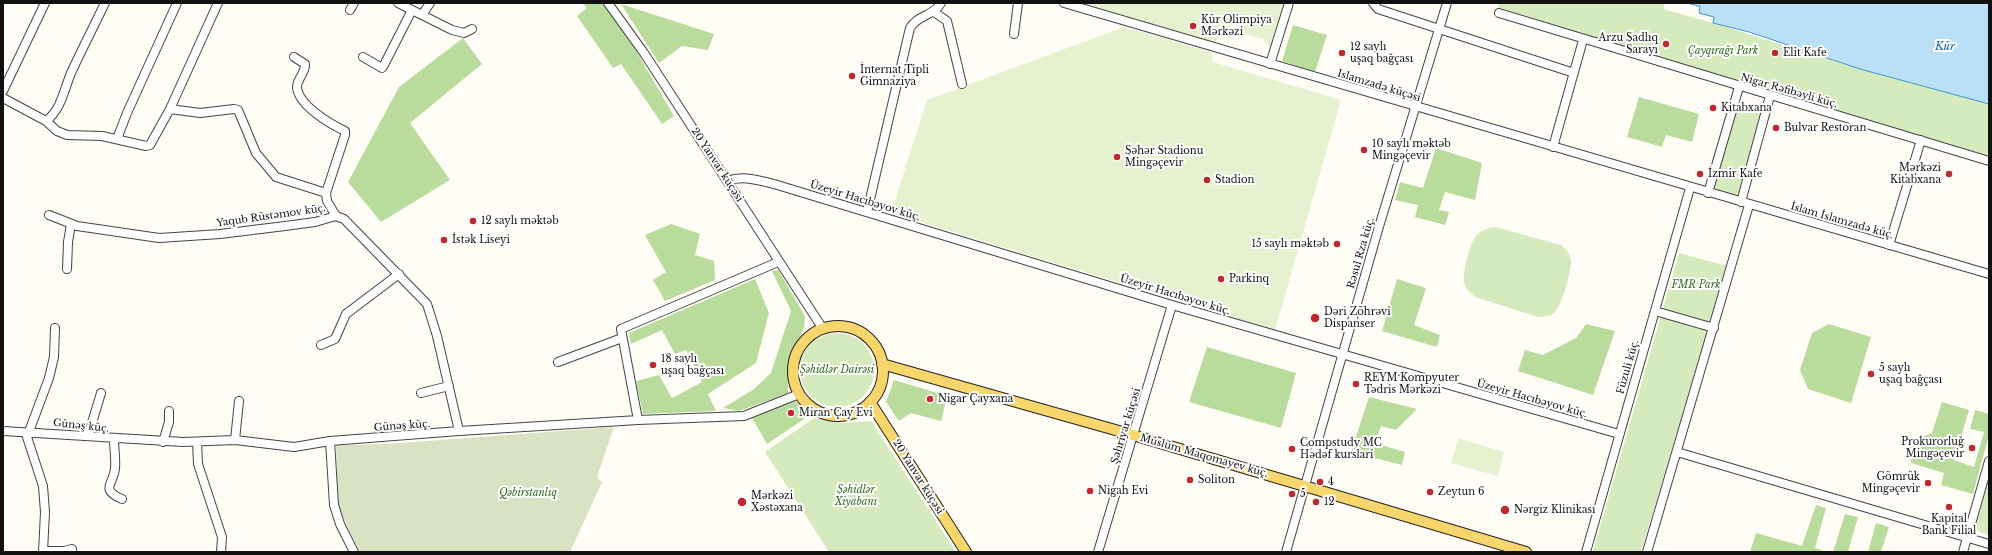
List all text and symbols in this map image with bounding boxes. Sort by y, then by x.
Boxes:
place label: Kür Olimpiya Mərkəzi [1201,14,1272,38]
marker: Kür Olimpiya Mərkəzi [1188,21,1198,31]
place label: Arzu Şadlıq Sarayı [1598,32,1658,56]
marker: Arzu Şadlıq Sarayı [1661,39,1671,49]
water label: Kür [1935,40,1955,54]
place label: 12 saylı uşaq bağçası [1350,41,1413,64]
park label: Çayqırağı Park [1688,45,1758,57]
place label: Elit Kafe [1783,47,1827,59]
marker: 12 saylı uşaq bağçası [1337,48,1347,58]
marker: Elit Kafe [1770,48,1780,58]
place label: İnternat Tipli Gimnaziya [860,64,929,88]
street label: Islamzadə küçəsi [1336,68,1422,104]
marker: İnternat Tipli Gimnaziya [847,71,857,81]
street label: Nigar Rəfibəyli küç. [1739,71,1839,111]
place label: Kitabxana [1721,102,1772,114]
marker: Kitabxana [1708,103,1718,113]
place label: Bulvar Restoran [1784,122,1866,134]
marker: Bulvar Restoran [1771,123,1781,133]
street label: 20 Yanvar küçəsi [689,126,745,204]
place label: 10 saylı məktəb Mingəçevir [1372,138,1451,162]
place label: Şəhər Stadionu Mingəçevir [1125,145,1203,168]
marker: 10 saylı məktəb Mingəçevir [1359,145,1369,155]
marker: Şəhər Stadionu Mingəçevir [1112,152,1122,162]
place label: Mərkəzi Kitabxana [1890,162,1941,186]
place label: İzmir Kafe [1708,168,1763,180]
marker: İzmir Kafe [1695,169,1705,179]
marker: Mərkəzi Kitabxana [1944,169,1954,179]
place label: Stadion [1215,174,1254,186]
marker: Stadion [1202,175,1212,185]
street label: Üzeyir Hacıbəyov küç. [808,178,922,224]
street label: İslam İslamzadə küç. [1789,201,1895,241]
street label: Yaqub Rüstəmov küç. [216,202,326,230]
place label: 12 saylı məktəb [481,215,559,227]
marker: 12 saylı məktəb [468,216,478,226]
street label: Rəsul Rza küç. [1345,216,1377,290]
place label: İstək Liseyi [452,234,510,246]
marker: İstək Liseyi [439,235,449,245]
place label: 15 saylı məktəb [1252,238,1329,250]
marker: 15 saylı məktəb [1332,239,1342,249]
street label: Üzeyir Hacıbəyov küç. [1118,272,1232,318]
place label: Parkinq [1229,273,1269,285]
marker: Parkinq [1216,274,1226,284]
park label: FMR Park [1672,279,1720,291]
place label: Dəri Zöhrəvi Dispanser [1324,306,1391,330]
marker: Dəri Zöhrəvi Dispanser [1309,312,1321,324]
street label: Füzuli küç. [1615,338,1641,396]
place label: 18 saylı uşaq bağçası [661,353,724,376]
marker: 18 saylı uşaq bağçası [648,360,658,370]
place label: 5 saylı uşaq bağçası [1879,362,1942,386]
park label: Şəhidlər Dairəsi [800,364,874,376]
marker: 5 saylı uşaq bağçası [1866,369,1876,379]
place label: REYM Kompyuter Tədris Mərkəzi [1364,372,1459,396]
street label: Üzeyir Hacıbəyov küç. [1475,377,1589,421]
marker: REYM Kompyuter Tədris Mərkəzi [1351,379,1361,389]
street label: Şəhriyar küçəsi [1109,387,1143,465]
place label: Nigar Çayxana [938,393,1013,405]
marker: Nigar Çayxana [925,394,935,404]
place label: Miran Çay Evi [799,407,873,419]
marker: Miran Çay Evi [786,408,796,418]
street label: Günəş küç. [52,417,110,435]
street label: Günəş küç. [373,418,431,434]
street label: Müslüm Maqomayev küç. [1139,432,1269,480]
place label: Prokurorluğ Mingəçevir [1901,436,1964,460]
street label: 20 Yanvar küçəsi [890,437,946,517]
place label: Compstudy MC Hədəf kurslari [1300,437,1382,460]
marker: Prokurorluğ Mingəçevir [1967,443,1977,453]
marker: Compstudy MC Hədəf kurslari [1287,444,1297,454]
place label: Gömrük Mingəçevir [1862,471,1920,494]
place label: Soliton [1198,474,1235,486]
marker: Soliton [1185,475,1195,485]
place label: 4 [1328,476,1334,488]
marker: 4 [1315,477,1325,487]
marker: Gömrük Mingəçevir [1923,478,1933,488]
park label: Şəhidlər Xiyabanı [835,484,877,508]
place label: Nigah Evi [1098,485,1148,497]
marker: Nigah Evi [1085,486,1095,496]
place label: Zeytun 6 [1438,486,1484,498]
park label: Qəbirstanlıq [499,487,557,499]
marker: Zeytun 6 [1425,487,1435,497]
place label: 5 [1300,488,1306,500]
marker: 5 [1287,489,1297,499]
place label: Mərkəzi Xəstəxana [751,490,803,514]
marker: Mərkəzi Xəstəxana [736,496,748,508]
place label: 12 [1324,496,1335,508]
marker: 12 [1311,497,1321,507]
marker: Kapital Bank Filial [1944,502,1954,512]
marker: Nərgiz Klinikası [1499,504,1511,516]
place label: Nərgiz Klinikası [1514,504,1595,516]
place label: Kapital Bank Filial [1922,513,1976,536]

